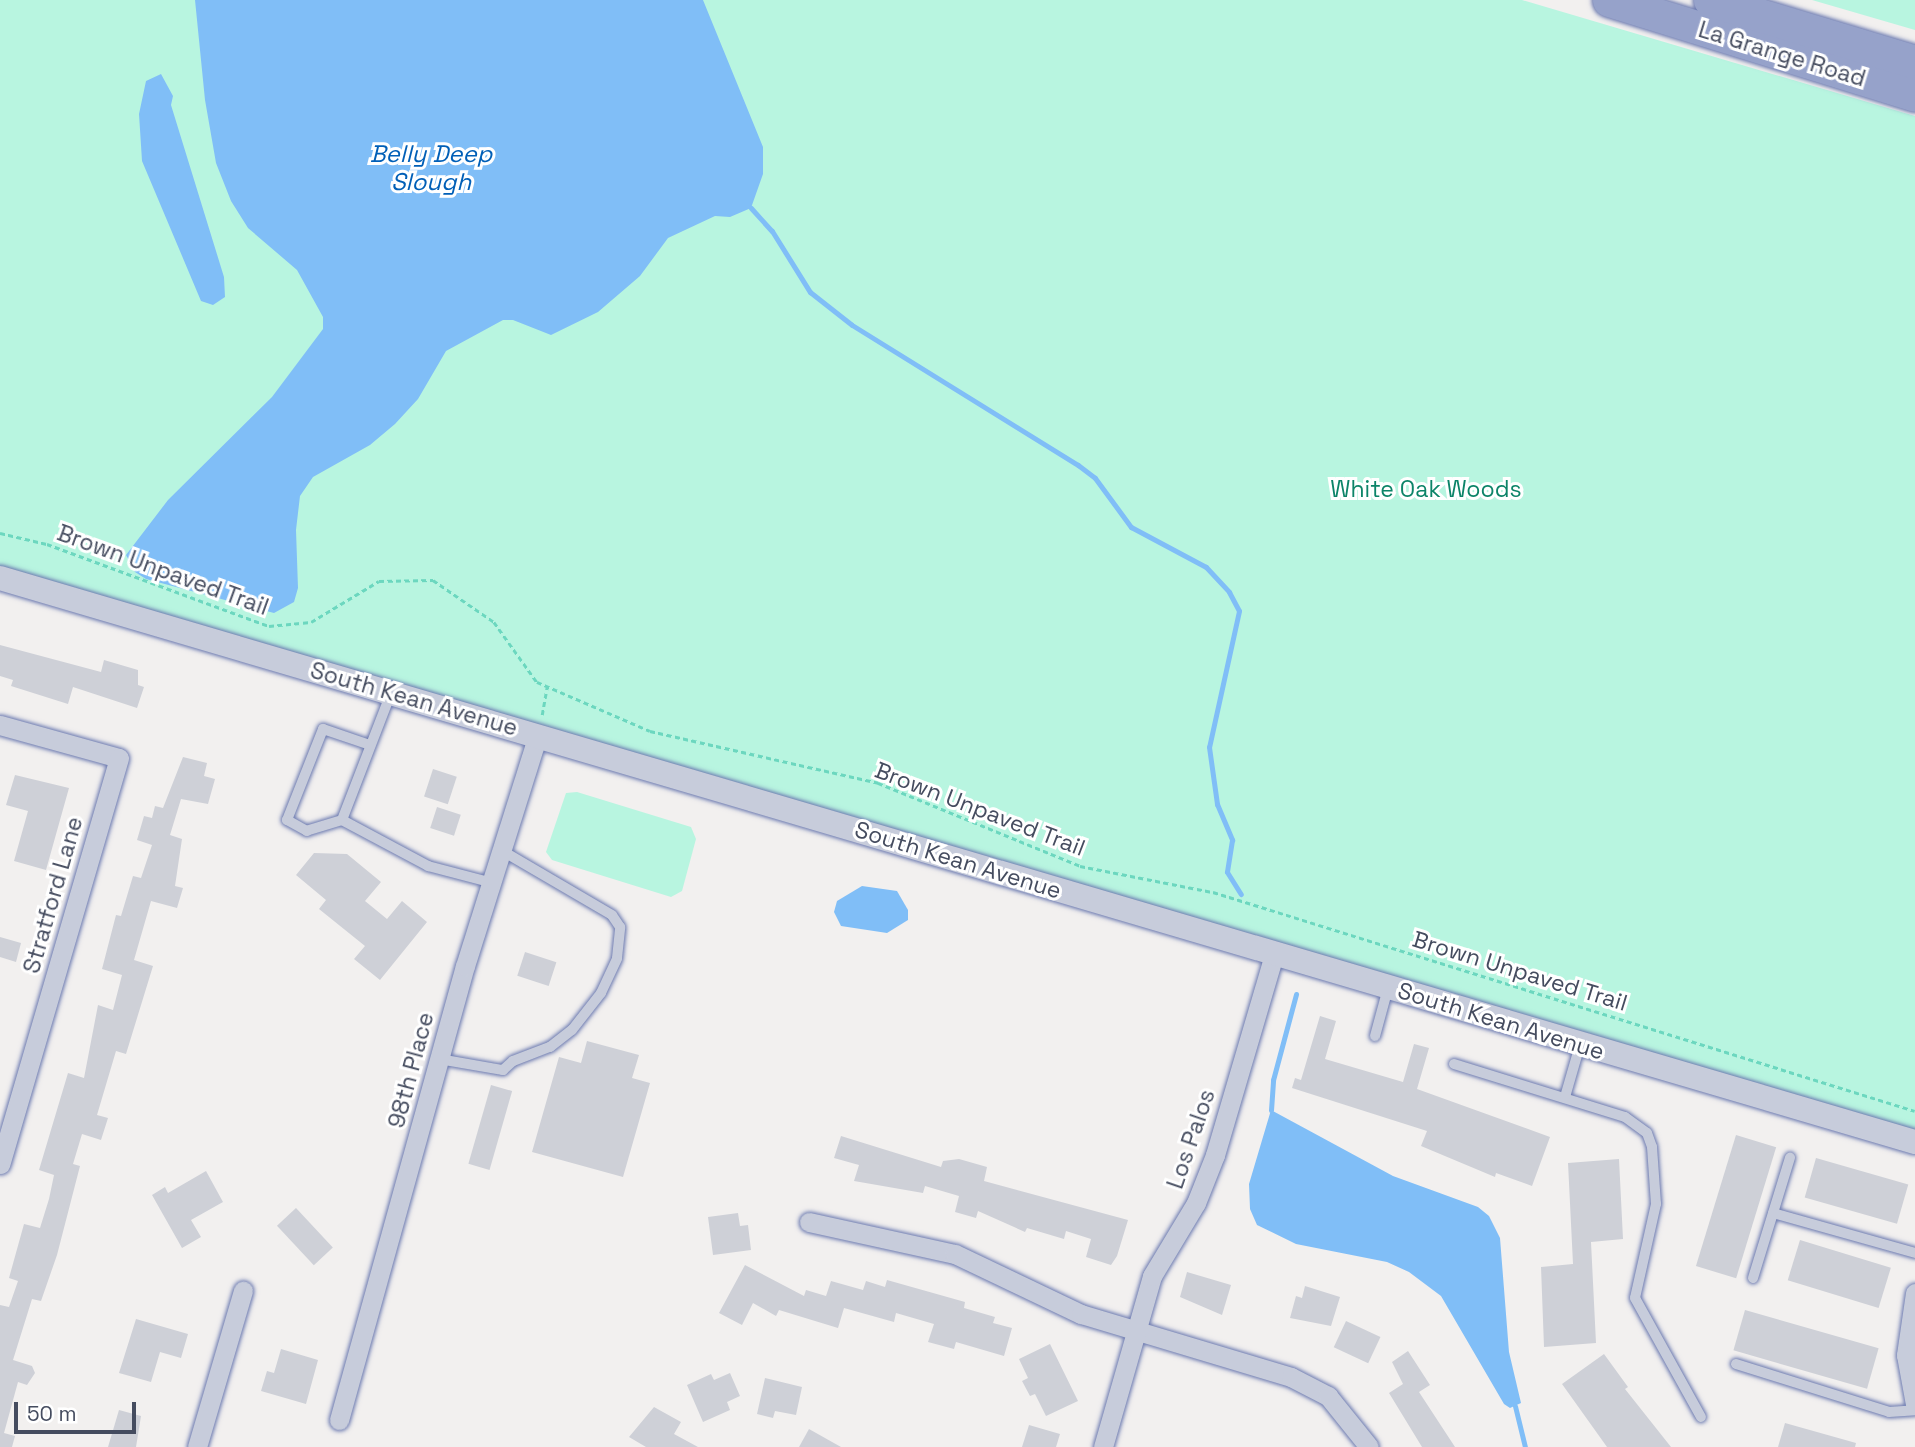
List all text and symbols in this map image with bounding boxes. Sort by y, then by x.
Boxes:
street label: La Grange Road [1695,15,1869,93]
water label: Belly Deep Slough [370,140,492,196]
park label: White Oak Woods [1330,475,1522,503]
street label: Brown Unpaved Trail [53,519,273,621]
street label: South Kean Avenue [307,656,521,742]
street label: Brown Unpaved Trail [871,756,1089,862]
street label: Stratford Lane [17,813,89,977]
street label: South Kean Avenue [851,815,1065,905]
street label: Brown Unpaved Trail [1409,925,1631,1017]
street label: South Kean Avenue [1394,976,1608,1066]
street label: 98th Place [382,1009,440,1131]
street label: Los Palos [1161,1086,1221,1192]
scale bar [18,1388,140,1432]
text: 50 m [27,1400,77,1427]

